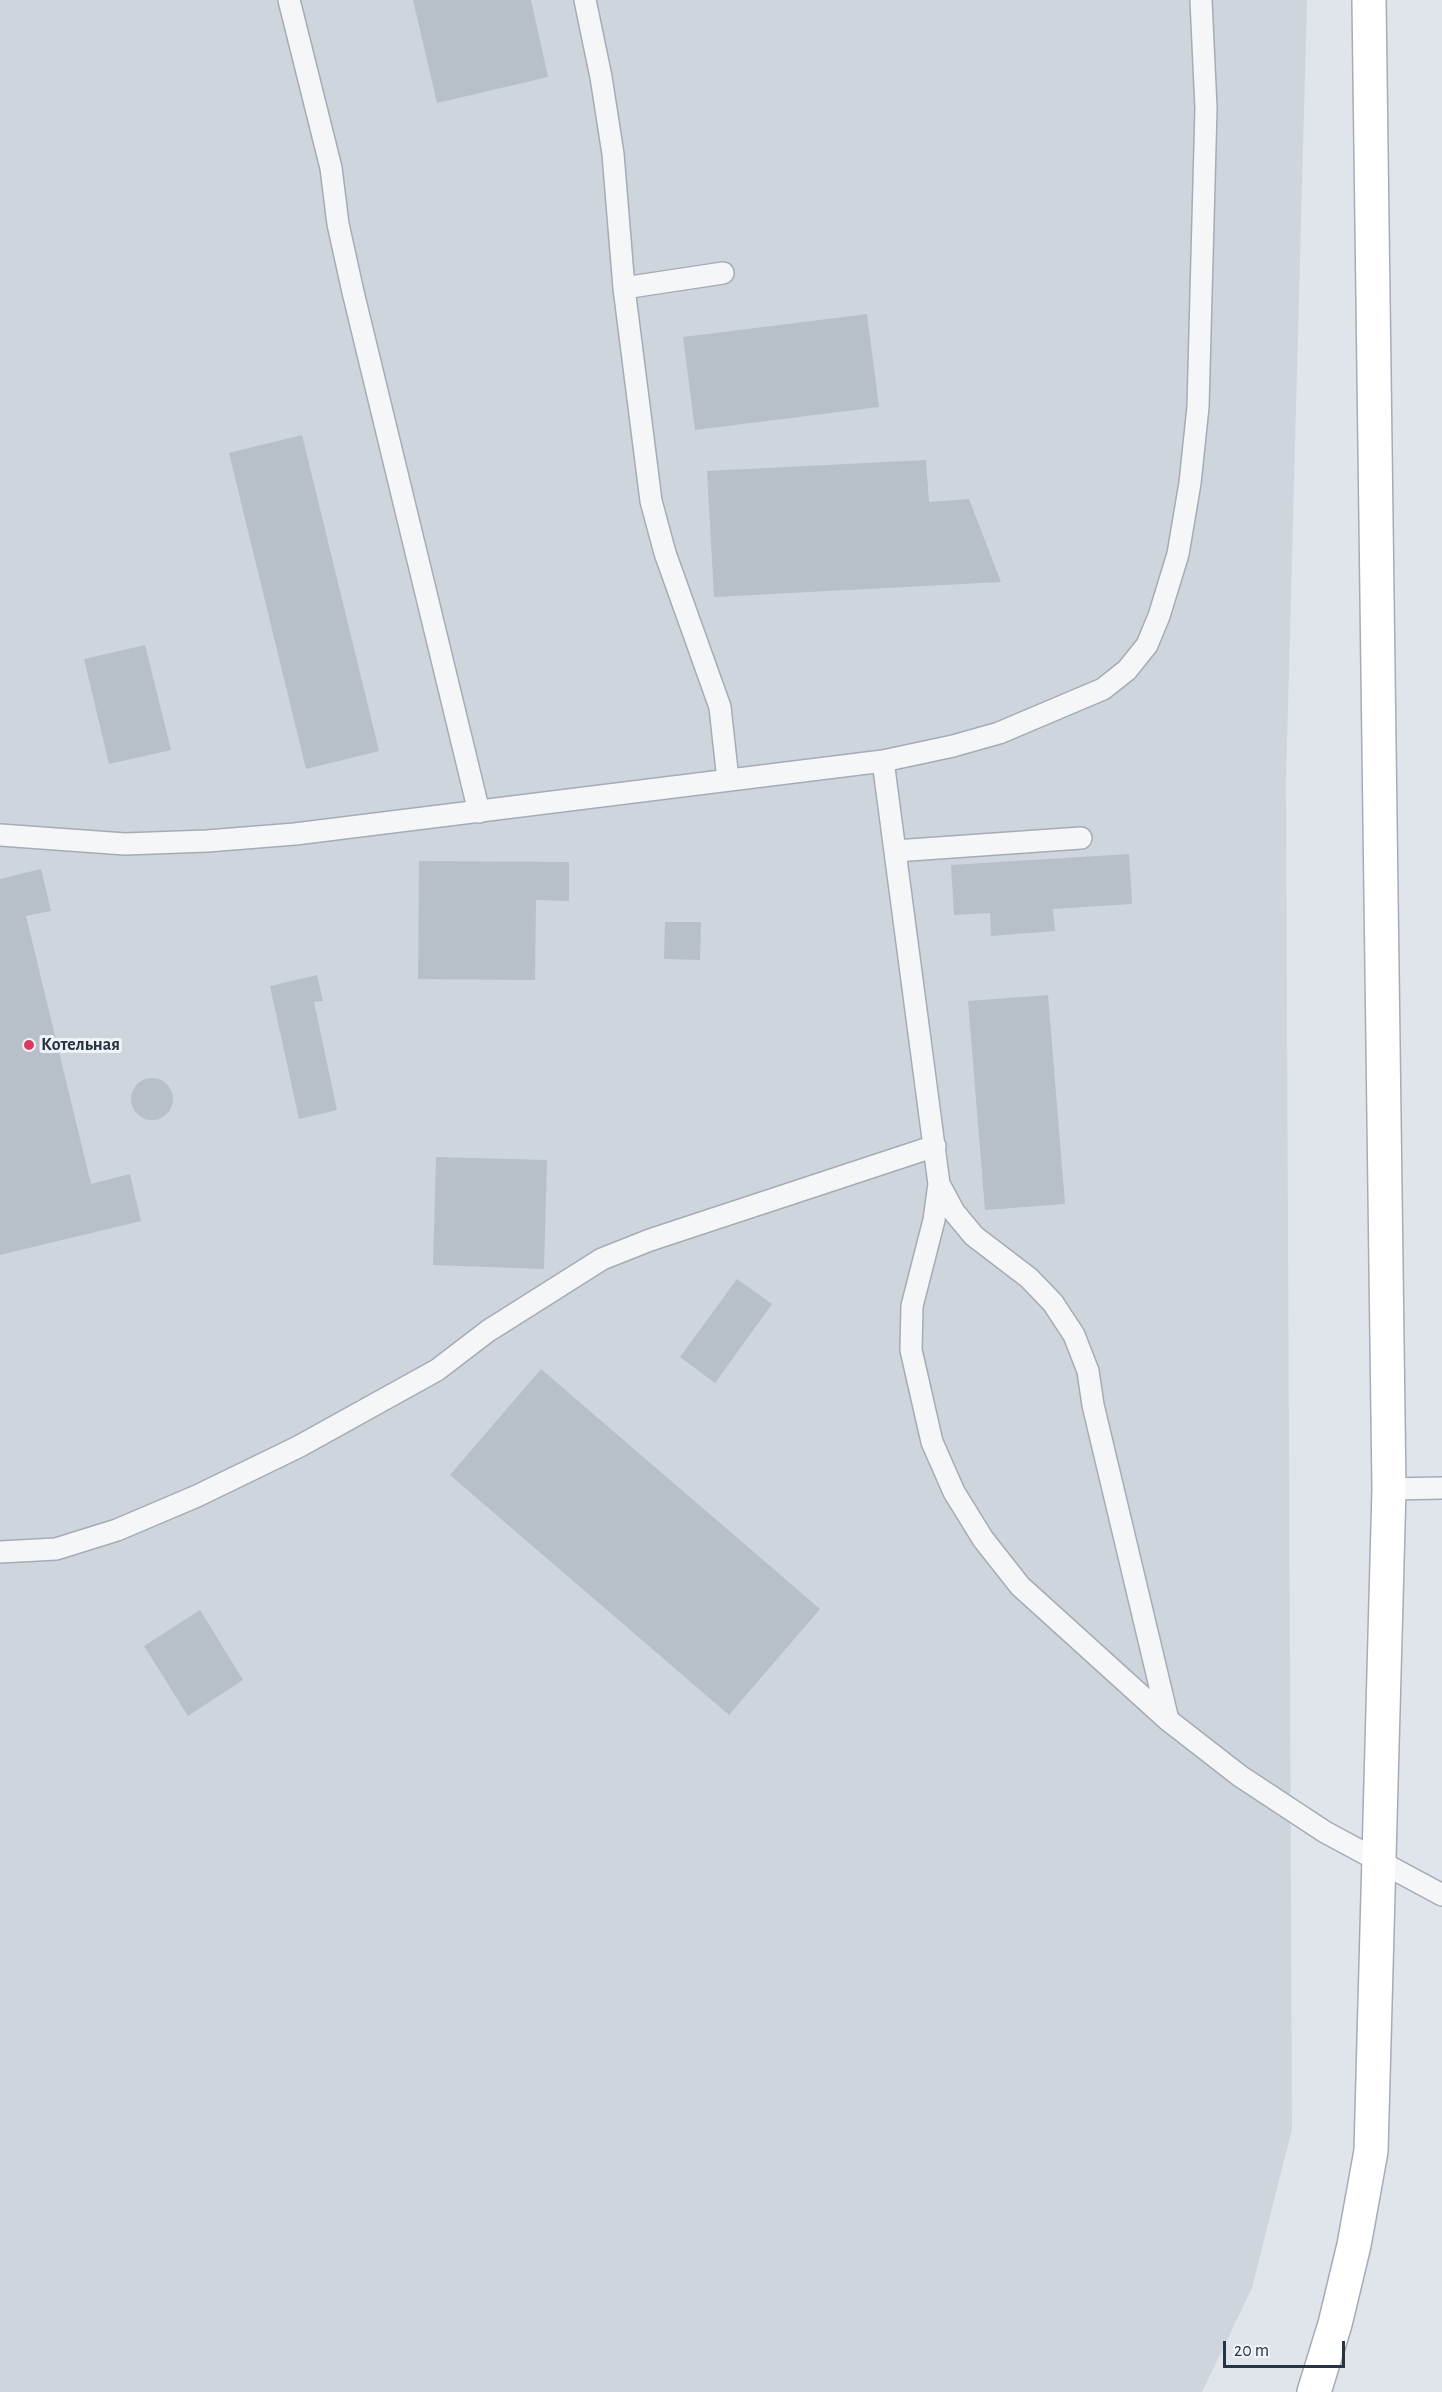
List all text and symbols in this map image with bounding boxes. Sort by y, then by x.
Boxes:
place label: Котельная [41,1034,120,1056]
marker: Котельная [22,1038,36,1052]
scale bar [1226,2329,1348,2367]
text: 20 m [1234,2342,1269,2360]

